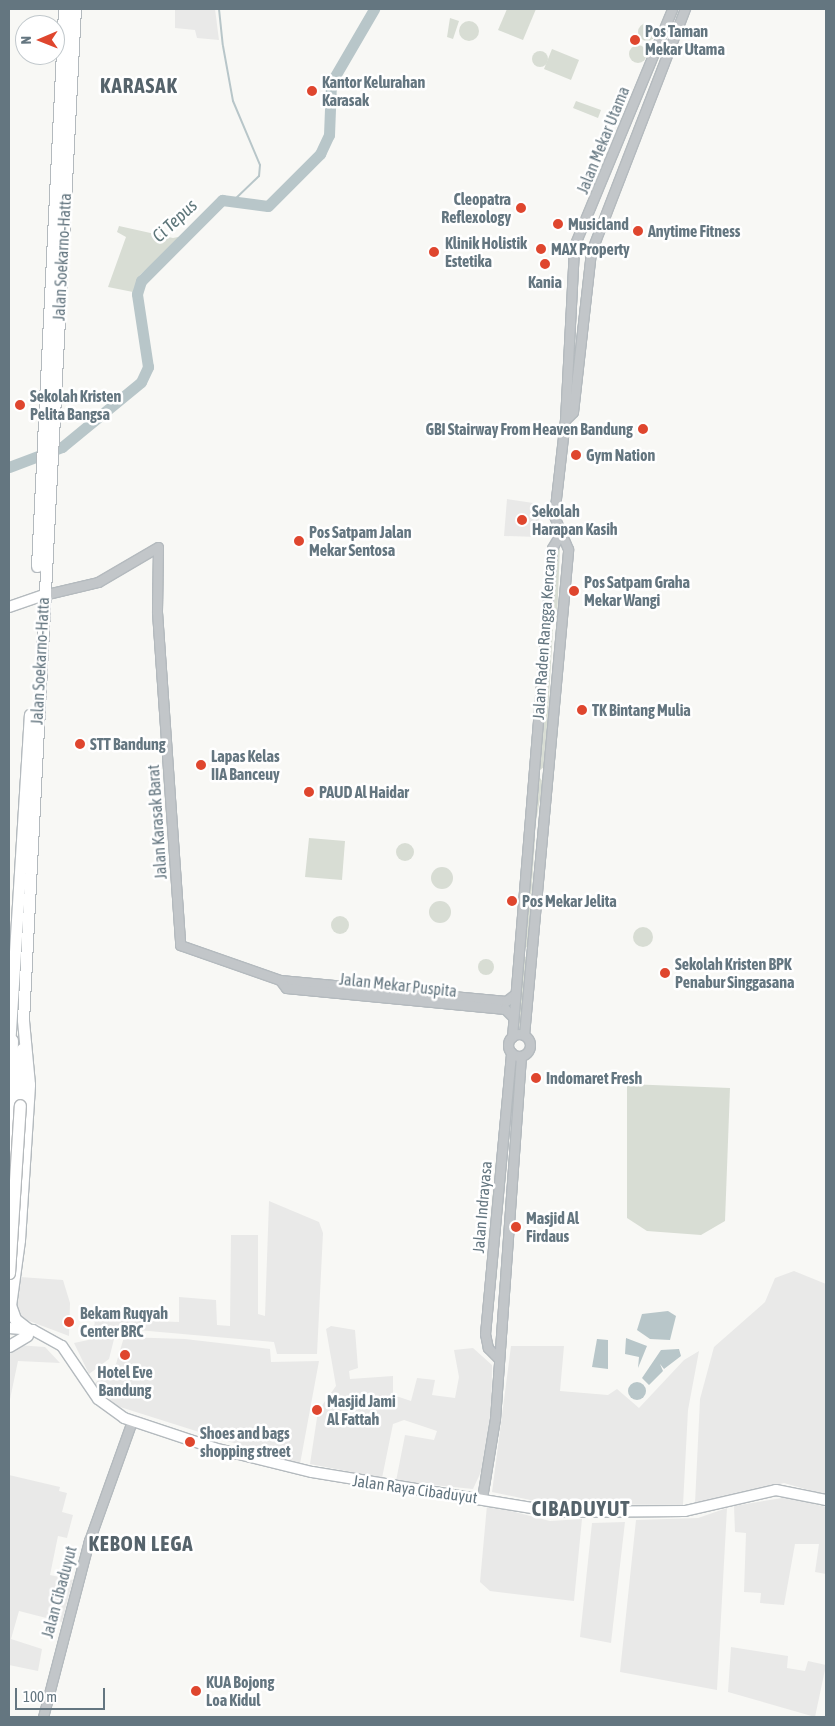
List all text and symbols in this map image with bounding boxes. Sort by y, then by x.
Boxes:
north arrow [15,15,65,65]
place label: Pos Taman Mekar Utama [645,21,725,59]
marker: Pos Taman Mekar Utama [629,34,641,46]
text: N [18,36,34,45]
district label: KARASAK [99,72,179,98]
place label: Kantor Kelurahan Karasak [322,72,425,110]
street label: Jalan Mekar Utama [573,84,633,196]
marker: Kantor Kelurahan Karasak [306,85,318,97]
place label: Cleopatra Reflexology [441,189,511,227]
street label: Jalan Soekarno-Hatta [49,193,75,321]
water label: Ci Tepus [148,195,202,247]
marker: Cleopatra Reflexology [515,202,527,214]
place label: Musicland [568,214,629,234]
marker: Musicland [552,218,564,230]
place label: Anytime Fitness [648,221,741,241]
marker: Anytime Fitness [632,225,644,237]
place label: Klinik Holistik Estetika [445,233,527,271]
place label: MAX Property [551,239,630,259]
marker: MAX Property [535,243,547,255]
marker: Klinik Holistik Estetika [427,245,441,259]
marker: Kania [539,258,551,270]
place label: Kania [528,272,562,292]
place label: Sekolah Kristen Pelita Bangsa [30,386,121,424]
marker: Sekolah Kristen Pelita Bangsa [14,399,26,411]
place label: GBI Stairway From Heaven Bandung [425,419,633,439]
marker: GBI Stairway From Heaven Bandung [637,423,649,435]
place label: Gym Nation [586,445,655,465]
marker: Gym Nation [570,449,582,461]
place label: Sekolah Harapan Kasih [532,501,618,539]
marker: Sekolah Harapan Kasih [516,514,528,526]
place label: Pos Satpam Jalan Mekar Sentosa [309,522,412,560]
marker: Pos Satpam Jalan Mekar Sentosa [293,535,305,547]
street label: Jalan Raden Rangga Kencana [528,548,560,720]
place label: Pos Satpam Graha Mekar Wangi [584,572,690,610]
marker: Pos Satpam Graha Mekar Wangi [568,585,580,597]
street label: Jalan Soekarno-Hatta [27,597,53,725]
place label: TK Bintang Mulia [592,700,691,720]
marker: TK Bintang Mulia [576,704,588,716]
place label: STT Bandung [90,734,166,754]
marker: STT Bandung [74,738,86,750]
place label: Lapas Kelas IIA Banceuy [211,746,280,784]
marker: Lapas Kelas IIA Banceuy [195,759,207,771]
street label: Jalan Karasak Barat [143,764,171,880]
place label: PAUD Al Haidar [319,782,409,802]
marker: PAUD Al Haidar [303,786,315,798]
place label: Pos Mekar Jelita [522,891,617,911]
marker: Pos Mekar Jelita [506,895,518,907]
place label: Sekolah Kristen BPK Penabur Singgasana [675,954,794,992]
marker: Sekolah Kristen BPK Penabur Singgasana [659,967,671,979]
street label: Jalan Mekar Puspita [338,969,458,1001]
place label: Indomaret Fresh [546,1068,642,1088]
marker: Indomaret Fresh [530,1072,542,1084]
street label: Jalan Indrayasa [468,1160,496,1254]
place label: Masjid Al Firdaus [526,1208,579,1246]
marker: Masjid Al Firdaus [510,1221,522,1233]
place label: Bekam Ruqyah Center BRC [80,1303,168,1341]
marker: Bekam Ruqyah Center BRC [62,1315,76,1329]
marker: Hotel Eve Bandung [119,1349,131,1361]
place label: Hotel Eve Bandung [97,1362,153,1400]
place label: Masjid Jami Al Fattah [327,1391,396,1429]
marker: Masjid Jami Al Fattah [311,1404,323,1416]
place label: Shoes and bags shopping street [200,1423,291,1461]
marker: Shoes and bags shopping street [184,1436,196,1448]
street label: Jalan Raya Cibaduyut [351,1471,479,1507]
district label: CIBADUYUT [530,1495,632,1521]
district label: KEBON LEGA [87,1530,195,1556]
street label: Jalan Cibaduyut [38,1544,80,1640]
place label: KUA Bojong Loa Kidul [206,1672,274,1710]
scale bar [18,1678,108,1710]
marker: KUA Bojong Loa Kidul [190,1685,202,1697]
text: 100 m [23,1688,57,1705]

